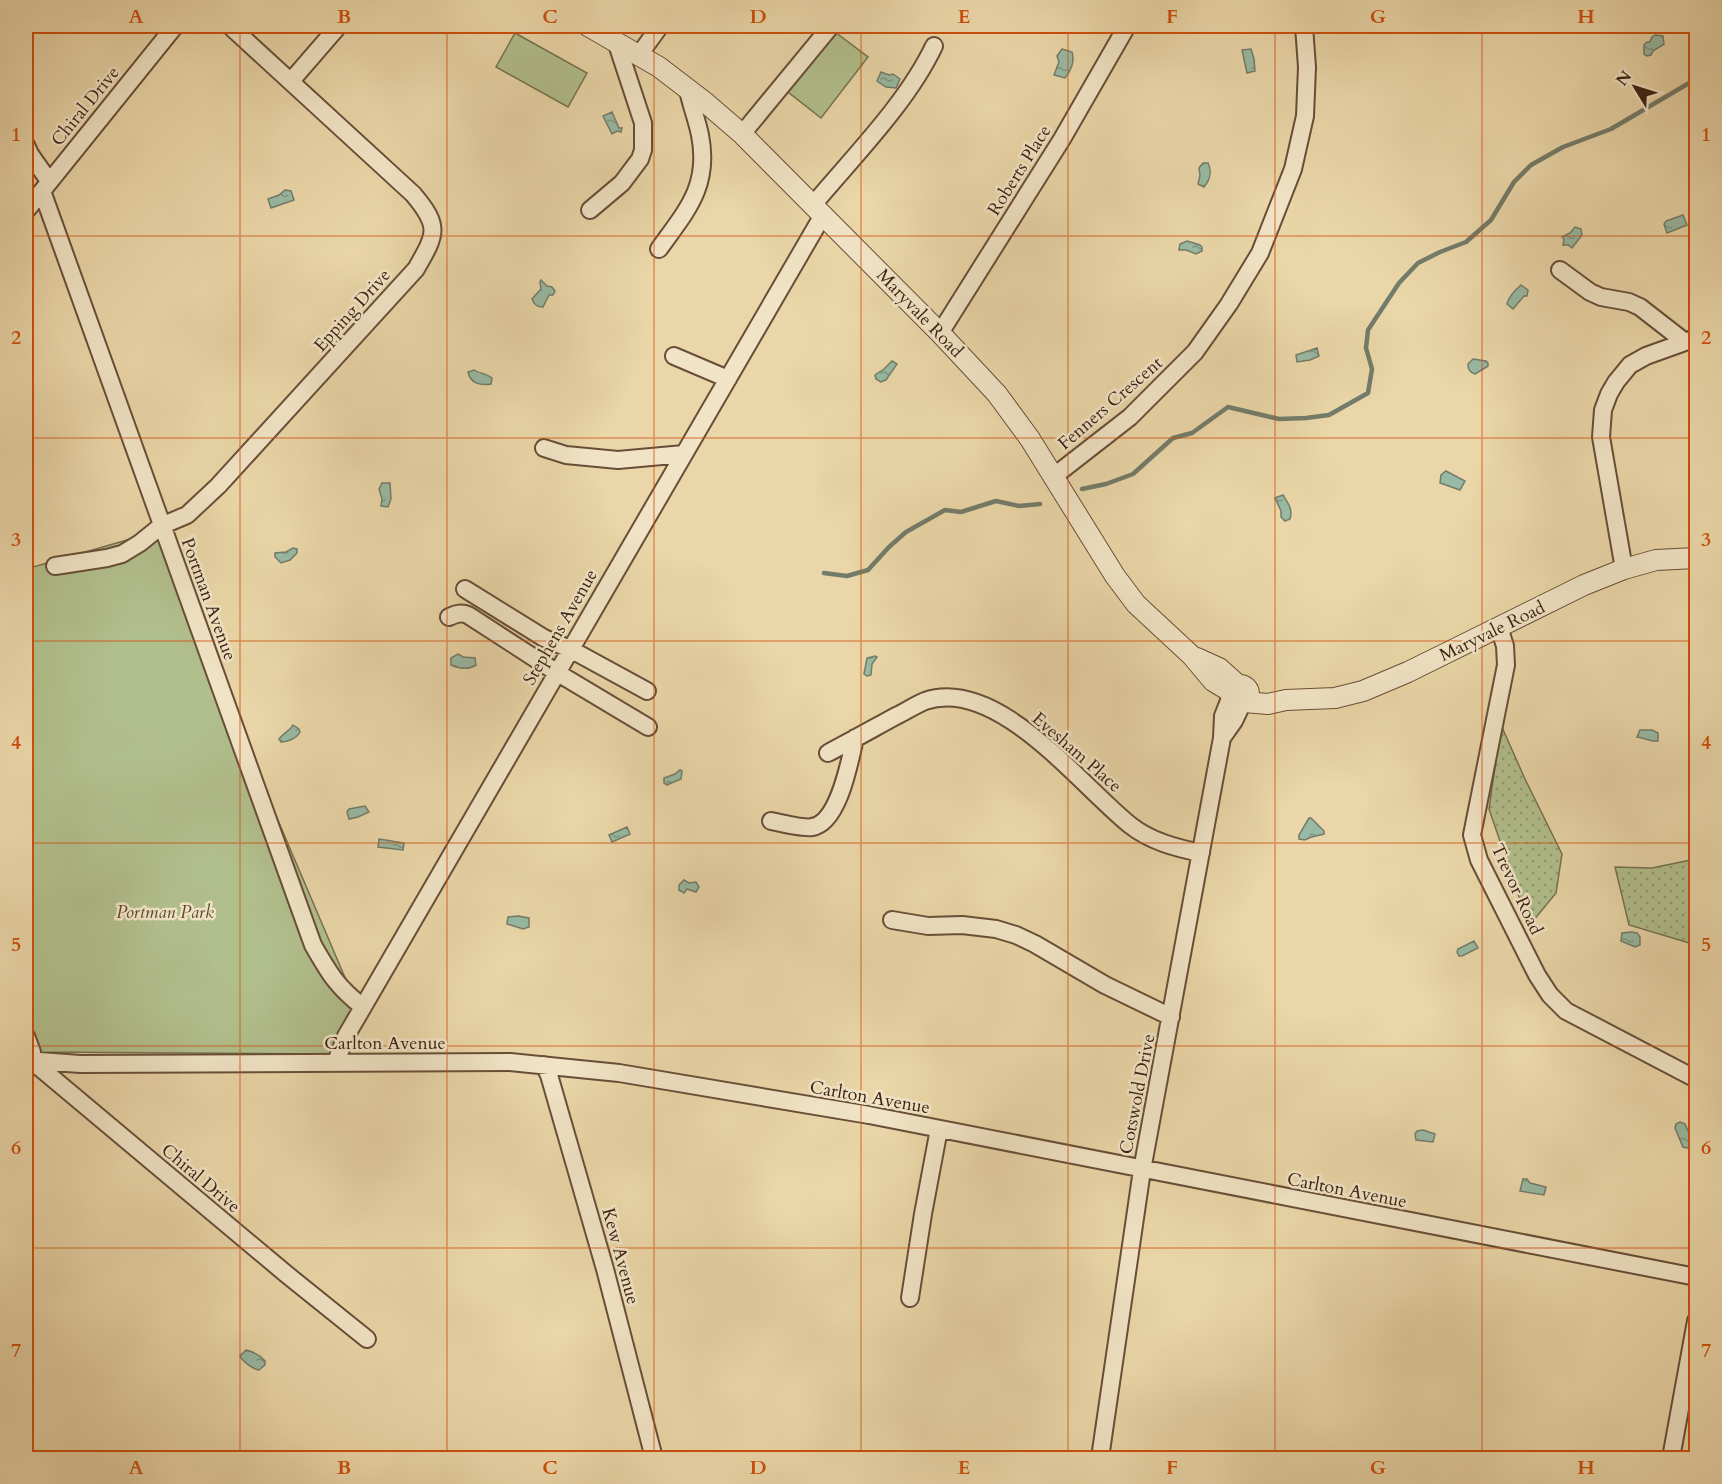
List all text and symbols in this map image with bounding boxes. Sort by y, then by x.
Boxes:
text: A [128,3,144,30]
text: B [337,3,351,30]
text: C [542,3,558,30]
text: D [749,3,767,30]
text: E [958,3,970,30]
text: F [1166,3,1178,30]
text: G [1370,3,1386,30]
text: H [1577,3,1595,30]
north arrow [1605,57,1665,117]
street label: Chiral Drive [45,61,125,151]
text: N [1611,66,1637,91]
street label: Roberts Place [982,120,1057,220]
text: 1 [11,121,21,148]
text: 1 [1701,121,1711,148]
street label: Epping Drive [308,263,396,357]
street label: Maryvale Road [871,263,969,364]
text: 2 [11,324,21,351]
text: 2 [1701,324,1711,351]
street label: Fenners Crescent [1053,351,1168,456]
text: 3 [11,526,21,553]
text: 3 [1701,526,1711,553]
street label: Portman Avenue [175,534,242,664]
street label: Stephens Avenue [517,565,604,690]
street label: Maryvale Road [1435,595,1550,668]
street label: Evesham Place [1026,706,1127,798]
text: 4 [11,729,21,756]
text: 4 [1701,729,1711,756]
street label: Trevor Road [1485,840,1549,939]
park label: Portman Park [116,900,214,925]
text: 5 [11,931,21,958]
text: 5 [1701,931,1711,958]
street label: Carlton Avenue [324,1031,446,1056]
street label: Cotswold Drive [1114,1032,1161,1156]
street label: Carlton Avenue [808,1075,932,1120]
text: 6 [11,1134,21,1161]
text: 6 [1701,1134,1711,1161]
street label: Chiral Drive [156,1138,245,1219]
street label: Carlton Avenue [1285,1167,1409,1214]
street label: Kew Avenue [596,1205,645,1307]
text: 7 [11,1337,21,1364]
text: 7 [1701,1337,1711,1364]
text: A [128,1454,144,1481]
text: B [337,1454,351,1481]
text: C [542,1454,558,1481]
text: D [749,1454,767,1481]
text: E [958,1454,970,1481]
text: F [1166,1454,1178,1481]
text: G [1370,1454,1386,1481]
text: H [1577,1454,1595,1481]

